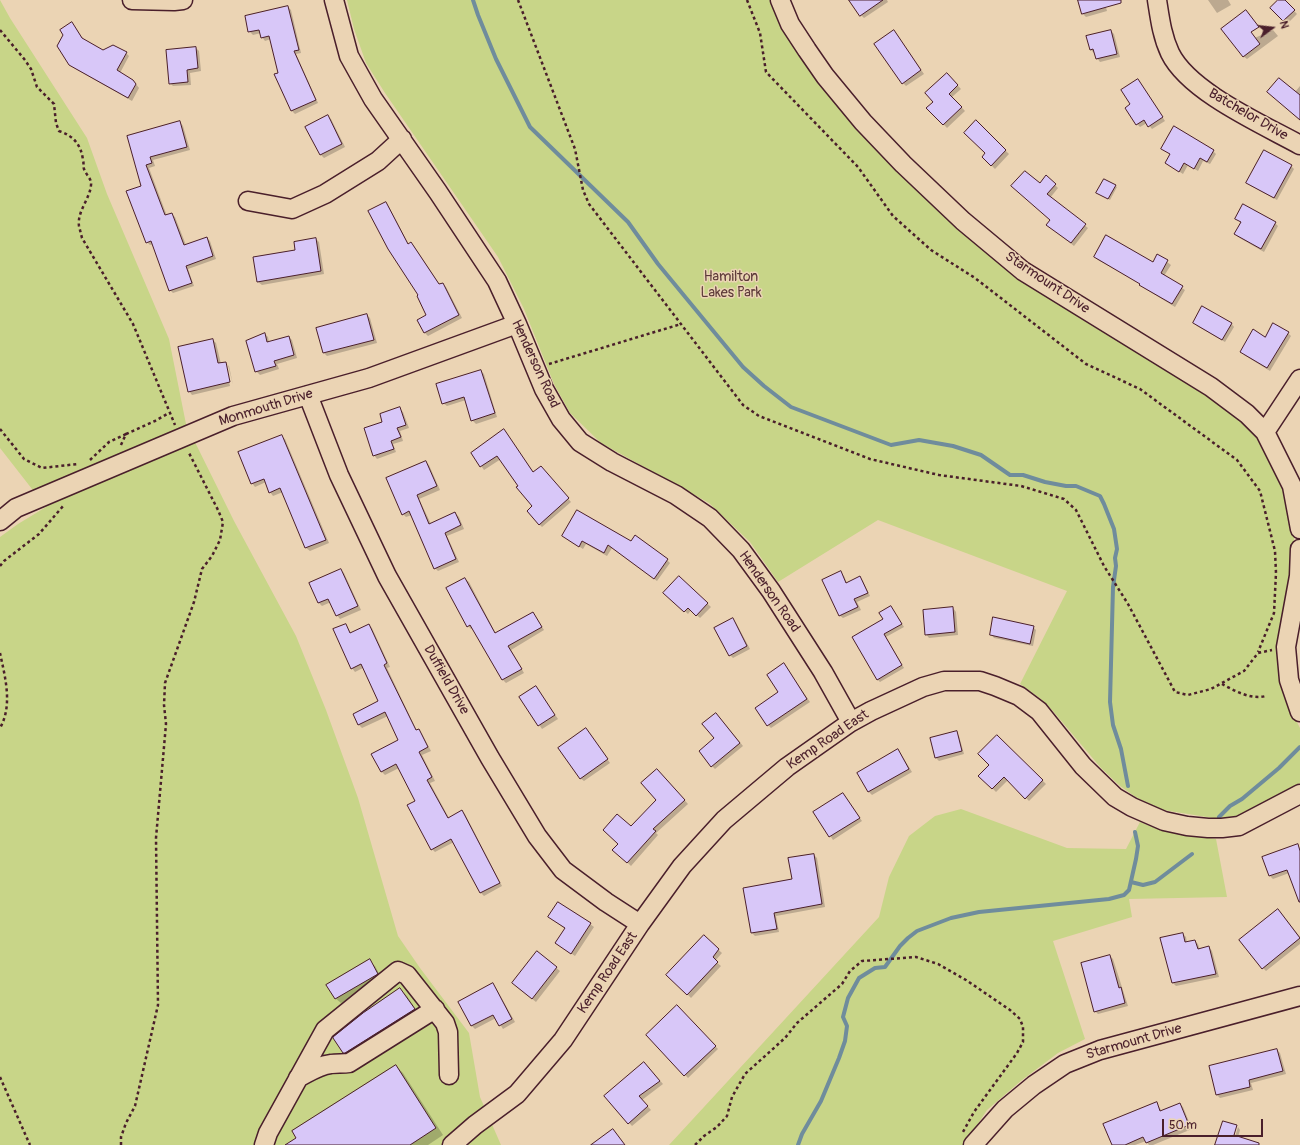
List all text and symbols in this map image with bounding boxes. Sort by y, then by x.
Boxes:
north arrow [1252,8,1292,48]
text: N [1277,19,1291,30]
street label: Batchelor Drive [1205,85,1291,145]
street label: Starmount Drive [1001,248,1093,318]
park label: Hamilton Lakes Park [701,269,761,302]
street label: Henderson Road [507,317,563,411]
street label: Monmouth Drive [217,386,315,430]
street label: Henderson Road [735,548,803,636]
street label: Duffield Drive [419,642,473,718]
street label: Kemp Road East [784,706,872,774]
street label: Kemp Road East [574,929,642,1017]
street label: Starmount Drive [1084,1020,1184,1064]
scale bar [1164,1111,1265,1137]
text: 50 m [1169,1118,1197,1133]

